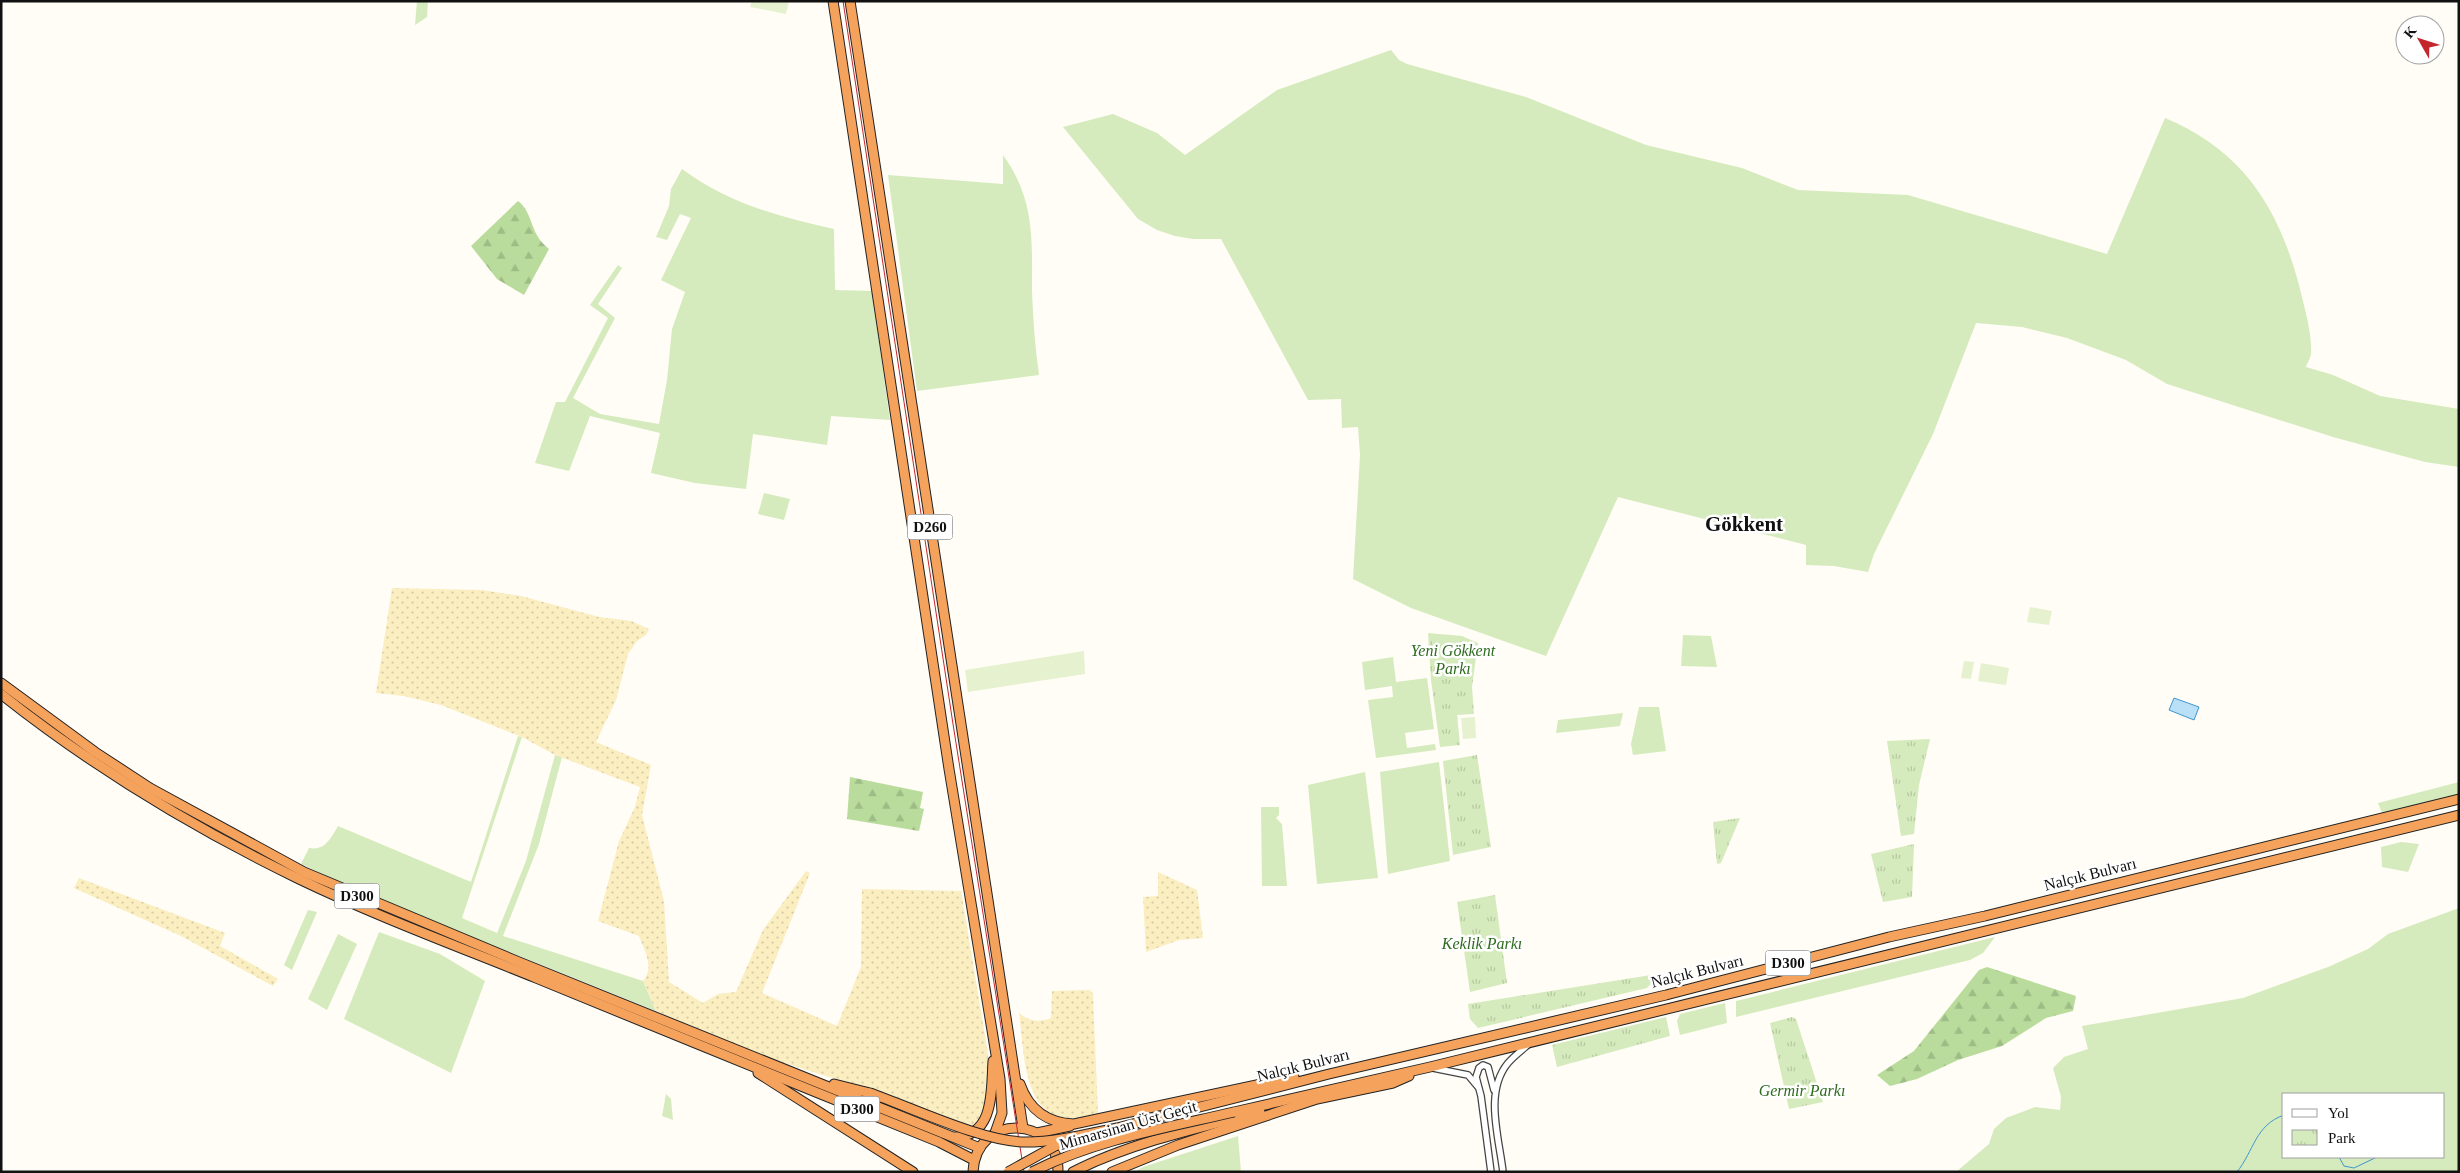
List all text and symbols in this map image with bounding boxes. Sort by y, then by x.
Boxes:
north arrow [2395,15,2445,65]
text: K [2401,23,2420,41]
district label: Gökkent [1705,512,1783,536]
road number: D260 [908,514,952,540]
park label: Yeni Gökkent Parkı [1411,642,1496,677]
street label: Nalçık Bulvarı [2042,854,2139,895]
road number: D300 [334,884,380,908]
park label: Keklik Parkı [1441,935,1522,952]
road number: D300 [1766,950,1810,976]
street label: Nalçık Bulvarı [1649,951,1746,992]
street label: Nalçık Bulvarı [1255,1045,1352,1086]
park label: Germir Parkı [1759,1082,1845,1099]
legend [2282,1093,2445,1158]
road number: D300 [834,1096,880,1122]
street label: Mimarsinan Üst Geçit [1057,1097,1199,1154]
text: Yol [2328,1105,2349,1121]
text: Park [2328,1130,2356,1146]

